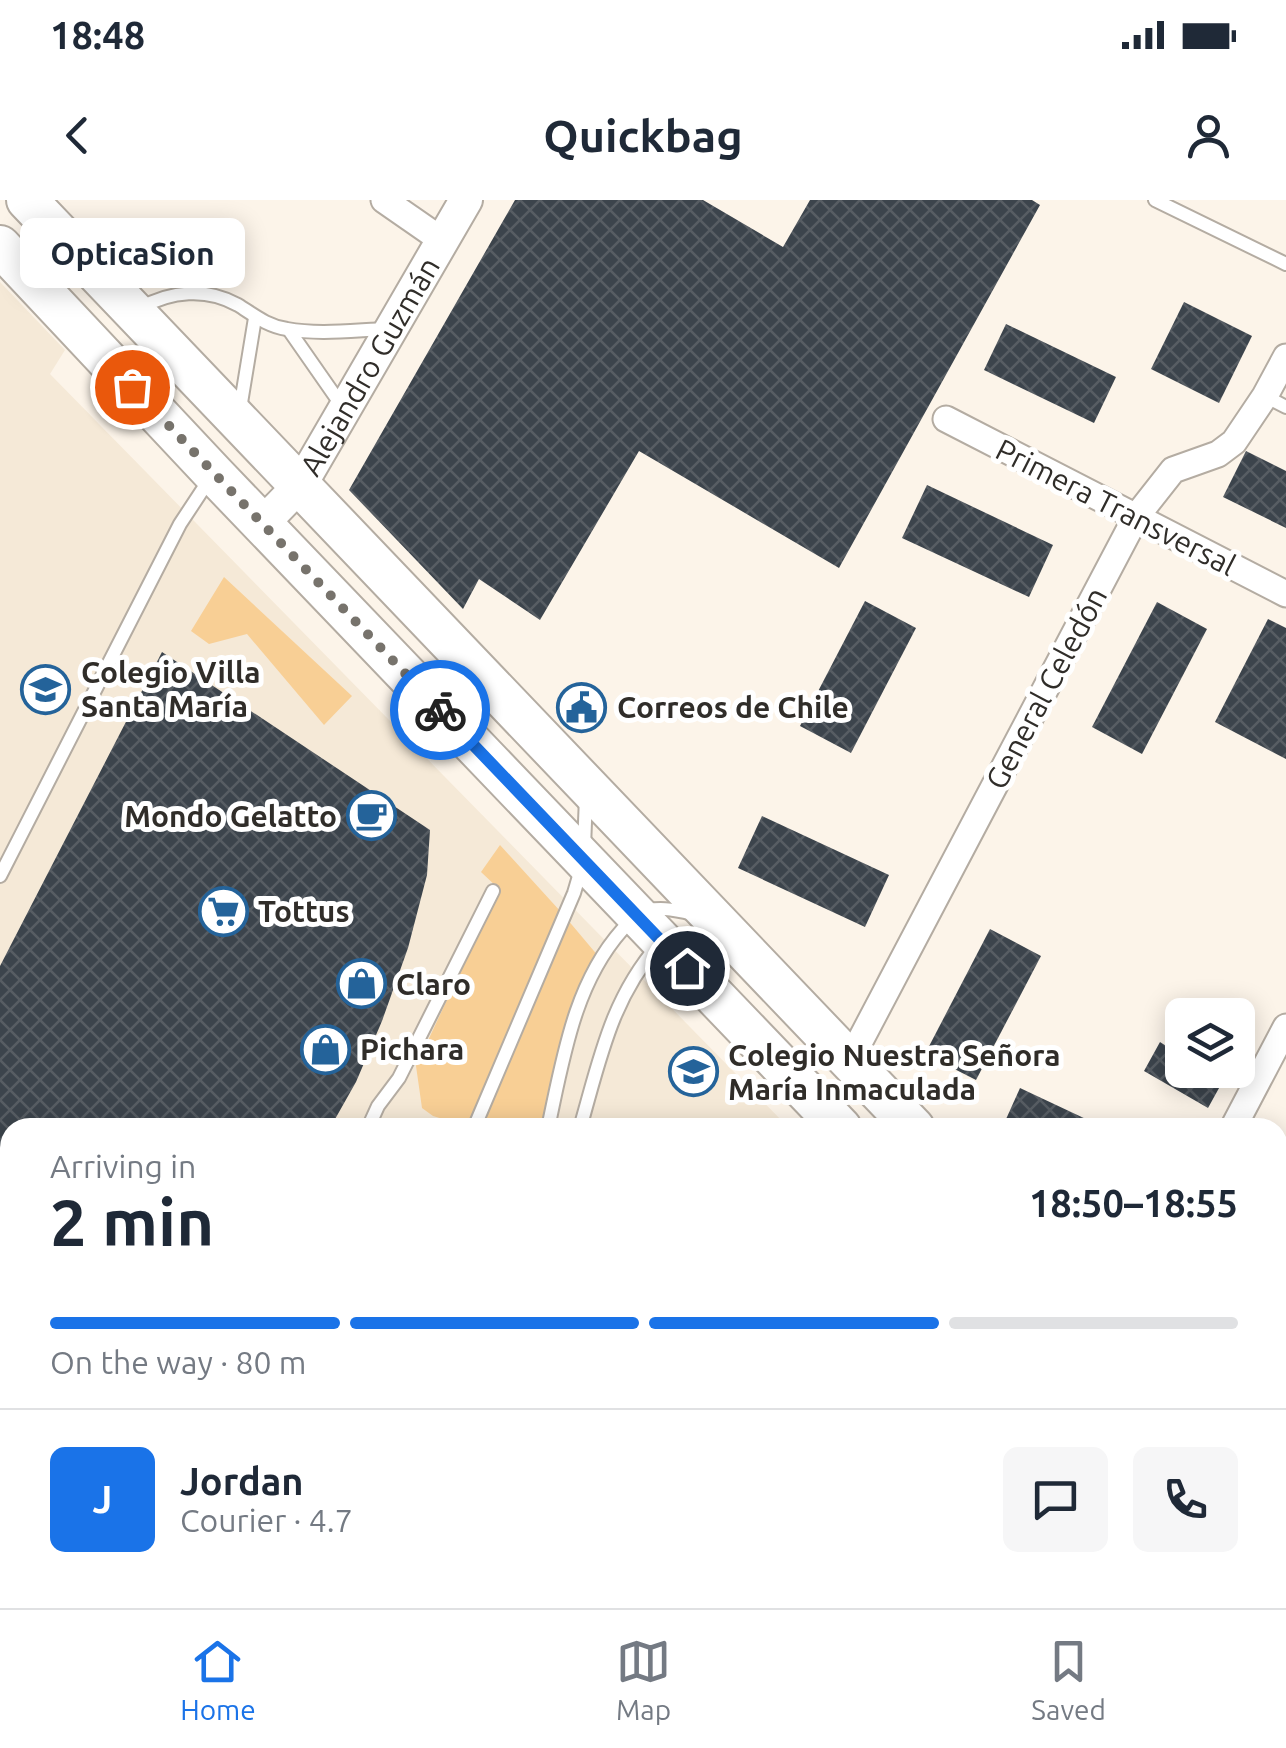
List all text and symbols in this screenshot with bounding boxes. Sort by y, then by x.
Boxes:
text: 18:48 [50,14,145,56]
icon: back [50,108,105,163]
icon: person [1181,108,1236,163]
text: Quickbag [543,110,743,161]
callout: OpticaSion [19,217,244,287]
text: OpticaSion [50,235,215,271]
street label: Alejandro Guzmán [293,251,446,481]
pin [90,345,175,430]
icon: bag [105,360,160,415]
street label: Primera Transversal [991,432,1241,582]
street label: General Celedón [979,581,1113,795]
place label: Colegio Villa Santa María [81,655,261,723]
courier [390,660,490,760]
school or university icon: Colegio Villa Santa María [20,663,72,715]
public building icon: Correos de Chile [556,681,608,733]
icon: bike [413,683,468,738]
place label: Correos de Chile [617,690,849,724]
cafe icon: Mondo Gelatto [346,790,398,842]
place label: Mondo Gelatto [124,799,337,833]
supermarket icon: Tottus [197,885,249,937]
place label: Tottus [258,894,350,928]
pin [645,926,730,1011]
icon: home [660,941,715,996]
shop icon: Claro [335,958,387,1010]
place label: Claro [396,967,471,1001]
map controls [1165,998,1255,1088]
button: layers [1165,998,1255,1088]
shop icon: Pichara [299,1023,351,1075]
place label: Pichara [360,1032,464,1066]
place label: Colegio Nuestra Señora María Inmaculada [728,1038,1061,1106]
school or university icon: Colegio Nuestra Señora María Inmaculada [667,1046,719,1098]
text: Arriving in [50,1148,196,1184]
text: 18:50–18:55 [1029,1182,1238,1224]
text: 2 min [50,1185,214,1258]
text: On the way · 80 m [50,1344,306,1380]
button: chat [1003,1447,1108,1552]
button: phone [1133,1447,1238,1552]
text: Jordan [180,1460,304,1502]
text: J [93,1478,112,1520]
text: Courier · 4.7 [180,1502,353,1538]
tab: Home [180,1634,256,1725]
tab: Map [616,1634,671,1725]
tab: Saved [1031,1634,1106,1725]

